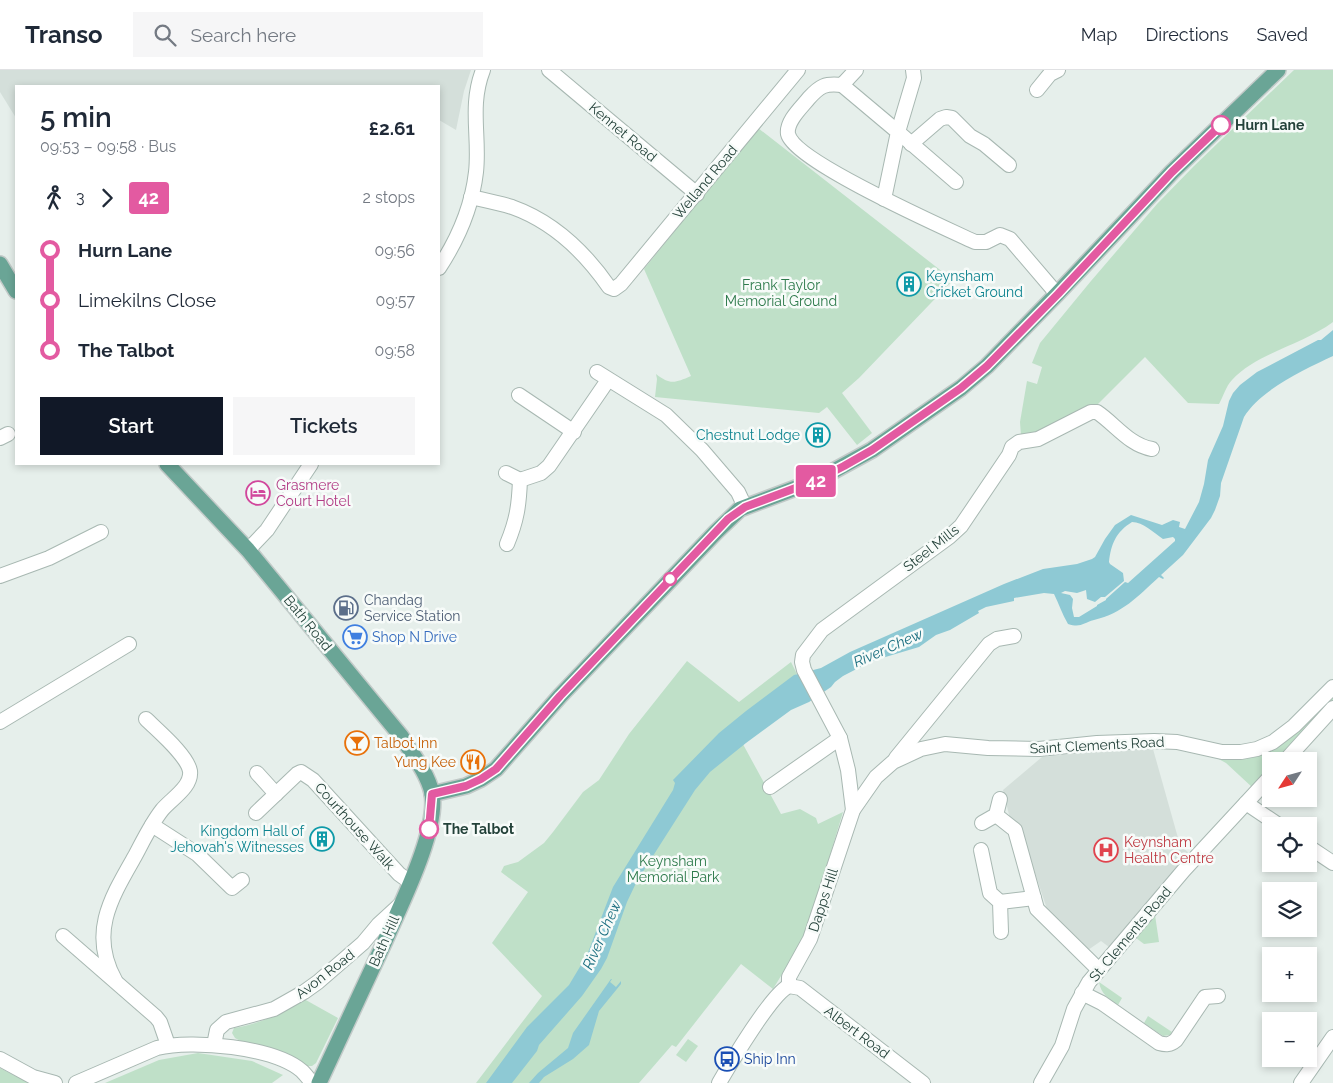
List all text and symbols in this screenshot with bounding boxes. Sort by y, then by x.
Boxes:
search box [133,12,483,57]
text: Transo [25,20,103,49]
icon: search [151,21,179,49]
text: Search here [191,24,296,46]
text: Map [1081,24,1117,45]
text: Directions [1145,24,1229,45]
text: Saved [1257,24,1308,45]
street label: Kennet Road [586,99,660,165]
text: 5 min [40,101,112,134]
marker: Hurn Lane [1211,115,1231,135]
text: £2.61 [369,117,415,139]
place label: Hurn Lane [1235,117,1305,133]
text: 09:53 – 09:58 · Bus [40,137,176,156]
street label: Welland Road [670,142,740,222]
icon: walk [40,184,68,212]
icon: forward [93,184,121,212]
text: 42 [139,187,159,208]
text: 3 [76,188,85,207]
text: 2 stops [363,188,415,207]
text: Hurn Lane [78,239,172,261]
text: 09:56 [374,241,415,260]
place label: Keynsham Cricket Ground [926,268,1023,300]
building icon: Keynsham Cricket Ground [896,271,922,297]
park label: Frank Taylor Memorial Ground [725,277,837,309]
text: Limekilns Close [78,289,216,311]
text: 09:57 [376,291,415,310]
text: The Talbot [78,339,174,361]
text: 09:58 [375,341,415,360]
button: Start [40,397,223,455]
button: Tickets [233,397,415,455]
building icon: Chestnut Lodge [805,422,831,448]
place label: Chestnut Lodge [696,427,800,443]
line badge: 42 [794,465,838,497]
text: 42 [806,470,826,491]
place label: Grasmere Court Hotel [276,477,351,509]
hotel icon: Grasmere Court Hotel [245,480,271,506]
street label: Steel Mills [900,521,962,575]
unlabelled marker [663,572,677,586]
street label: Bath Road [281,592,335,654]
place label: Chandag Service Station [364,592,460,624]
fuel station icon: Chandag Service Station [333,595,359,621]
supermarket icon: Shop N Drive [342,624,368,650]
water label: River Chew [851,625,926,671]
place label: Shop N Drive [372,629,457,645]
bar icon: Talbot Inn [344,730,370,756]
street label: Saint Clements Road [1029,733,1165,757]
place label: Talbot Inn [374,735,437,751]
restaurant icon: Yung Kee [460,749,486,775]
north arrow [1262,752,1318,808]
map controls [1262,752,1317,1067]
place label: Yung Kee [394,754,456,770]
street label: Courthouse Walk [312,779,399,873]
button: locate [1262,817,1317,872]
marker: The Talbot [419,819,439,839]
place label: The Talbot [443,821,515,837]
place label: Kingdom Hall of Jehovah's Witnesses [170,823,305,855]
building icon: Kingdom Hall of Jehovah's Witnesses [309,826,335,852]
place label: Keynsham Health Centre [1124,834,1214,866]
hospital icon: Keynsham Health Centre [1093,837,1119,863]
park label: Keynsham Memorial Park [627,853,720,885]
street label: Dapps Hill [805,866,841,934]
button: layers [1262,882,1317,937]
street label: St. Clements Road [1086,883,1174,985]
water label: River Chew [579,897,625,972]
street label: Bath Hill [366,913,402,969]
street label: Avon Road [293,946,357,1002]
button: + [1262,947,1317,1002]
street label: Albert Road [821,1002,893,1062]
button: − [1262,1012,1317,1067]
bus stop icon: Ship Inn [714,1046,740,1072]
place label: Ship Inn [744,1051,796,1067]

